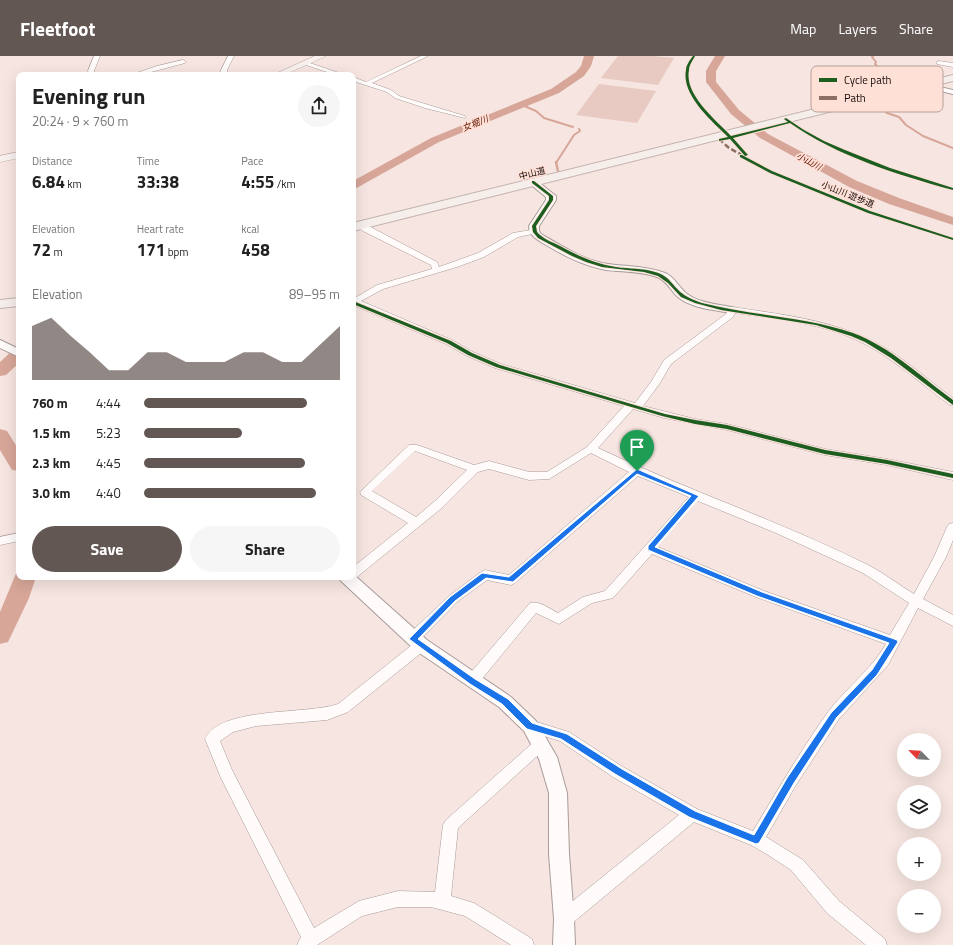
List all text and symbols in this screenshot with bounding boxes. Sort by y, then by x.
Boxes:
text: Fleetfoot [20,14,95,43]
text: Map [790,18,816,39]
text: Layers [838,18,877,39]
text: Share [899,18,933,39]
legend [811,66,943,112]
text: Cycle path [844,72,892,88]
text: Evening run [32,79,145,113]
button: share [298,85,340,127]
text: Path [844,90,866,106]
text: 20:24 · 9 × 760 m [32,111,128,131]
water label: 女堀川 [460,112,491,134]
water label: 小山川 [794,149,825,174]
text: Distance [32,153,72,169]
text: Time [137,153,160,169]
text: Pace [241,153,264,169]
street label: 中山道 [517,163,547,183]
text: 6.84 [32,169,65,195]
text: 33:38 [137,169,179,195]
text: 4:55 [241,169,274,195]
text: km [65,176,82,192]
text: /km [274,176,296,192]
street label: 小山川 遊歩道 [820,177,876,211]
text: Elevation [32,221,75,237]
text: Heart rate [137,221,184,237]
text: kcal [241,221,259,237]
text: 72 [32,237,51,263]
text: 171 [137,237,165,263]
text: 458 [241,237,270,263]
text: m [51,244,63,260]
text: bpm [165,244,188,260]
text: Elevation [32,284,83,304]
text: 89–95 m [289,284,340,304]
text: 760 m [32,393,68,413]
text: 4:44 [96,393,121,413]
text: 1.5 km [32,423,70,443]
text: 5:23 [96,423,121,443]
pin [620,430,654,471]
icon: arrive [626,436,648,458]
text: 2.3 km [32,453,70,473]
text: 4:45 [96,453,121,473]
text: 3.0 km [32,483,70,503]
text: 4:40 [96,483,121,503]
button: Save [32,526,182,572]
button: Share [190,526,340,572]
north arrow [897,733,941,777]
map controls [897,733,941,933]
button: layers [897,785,941,829]
button: + [897,837,941,881]
button: − [897,889,941,933]

